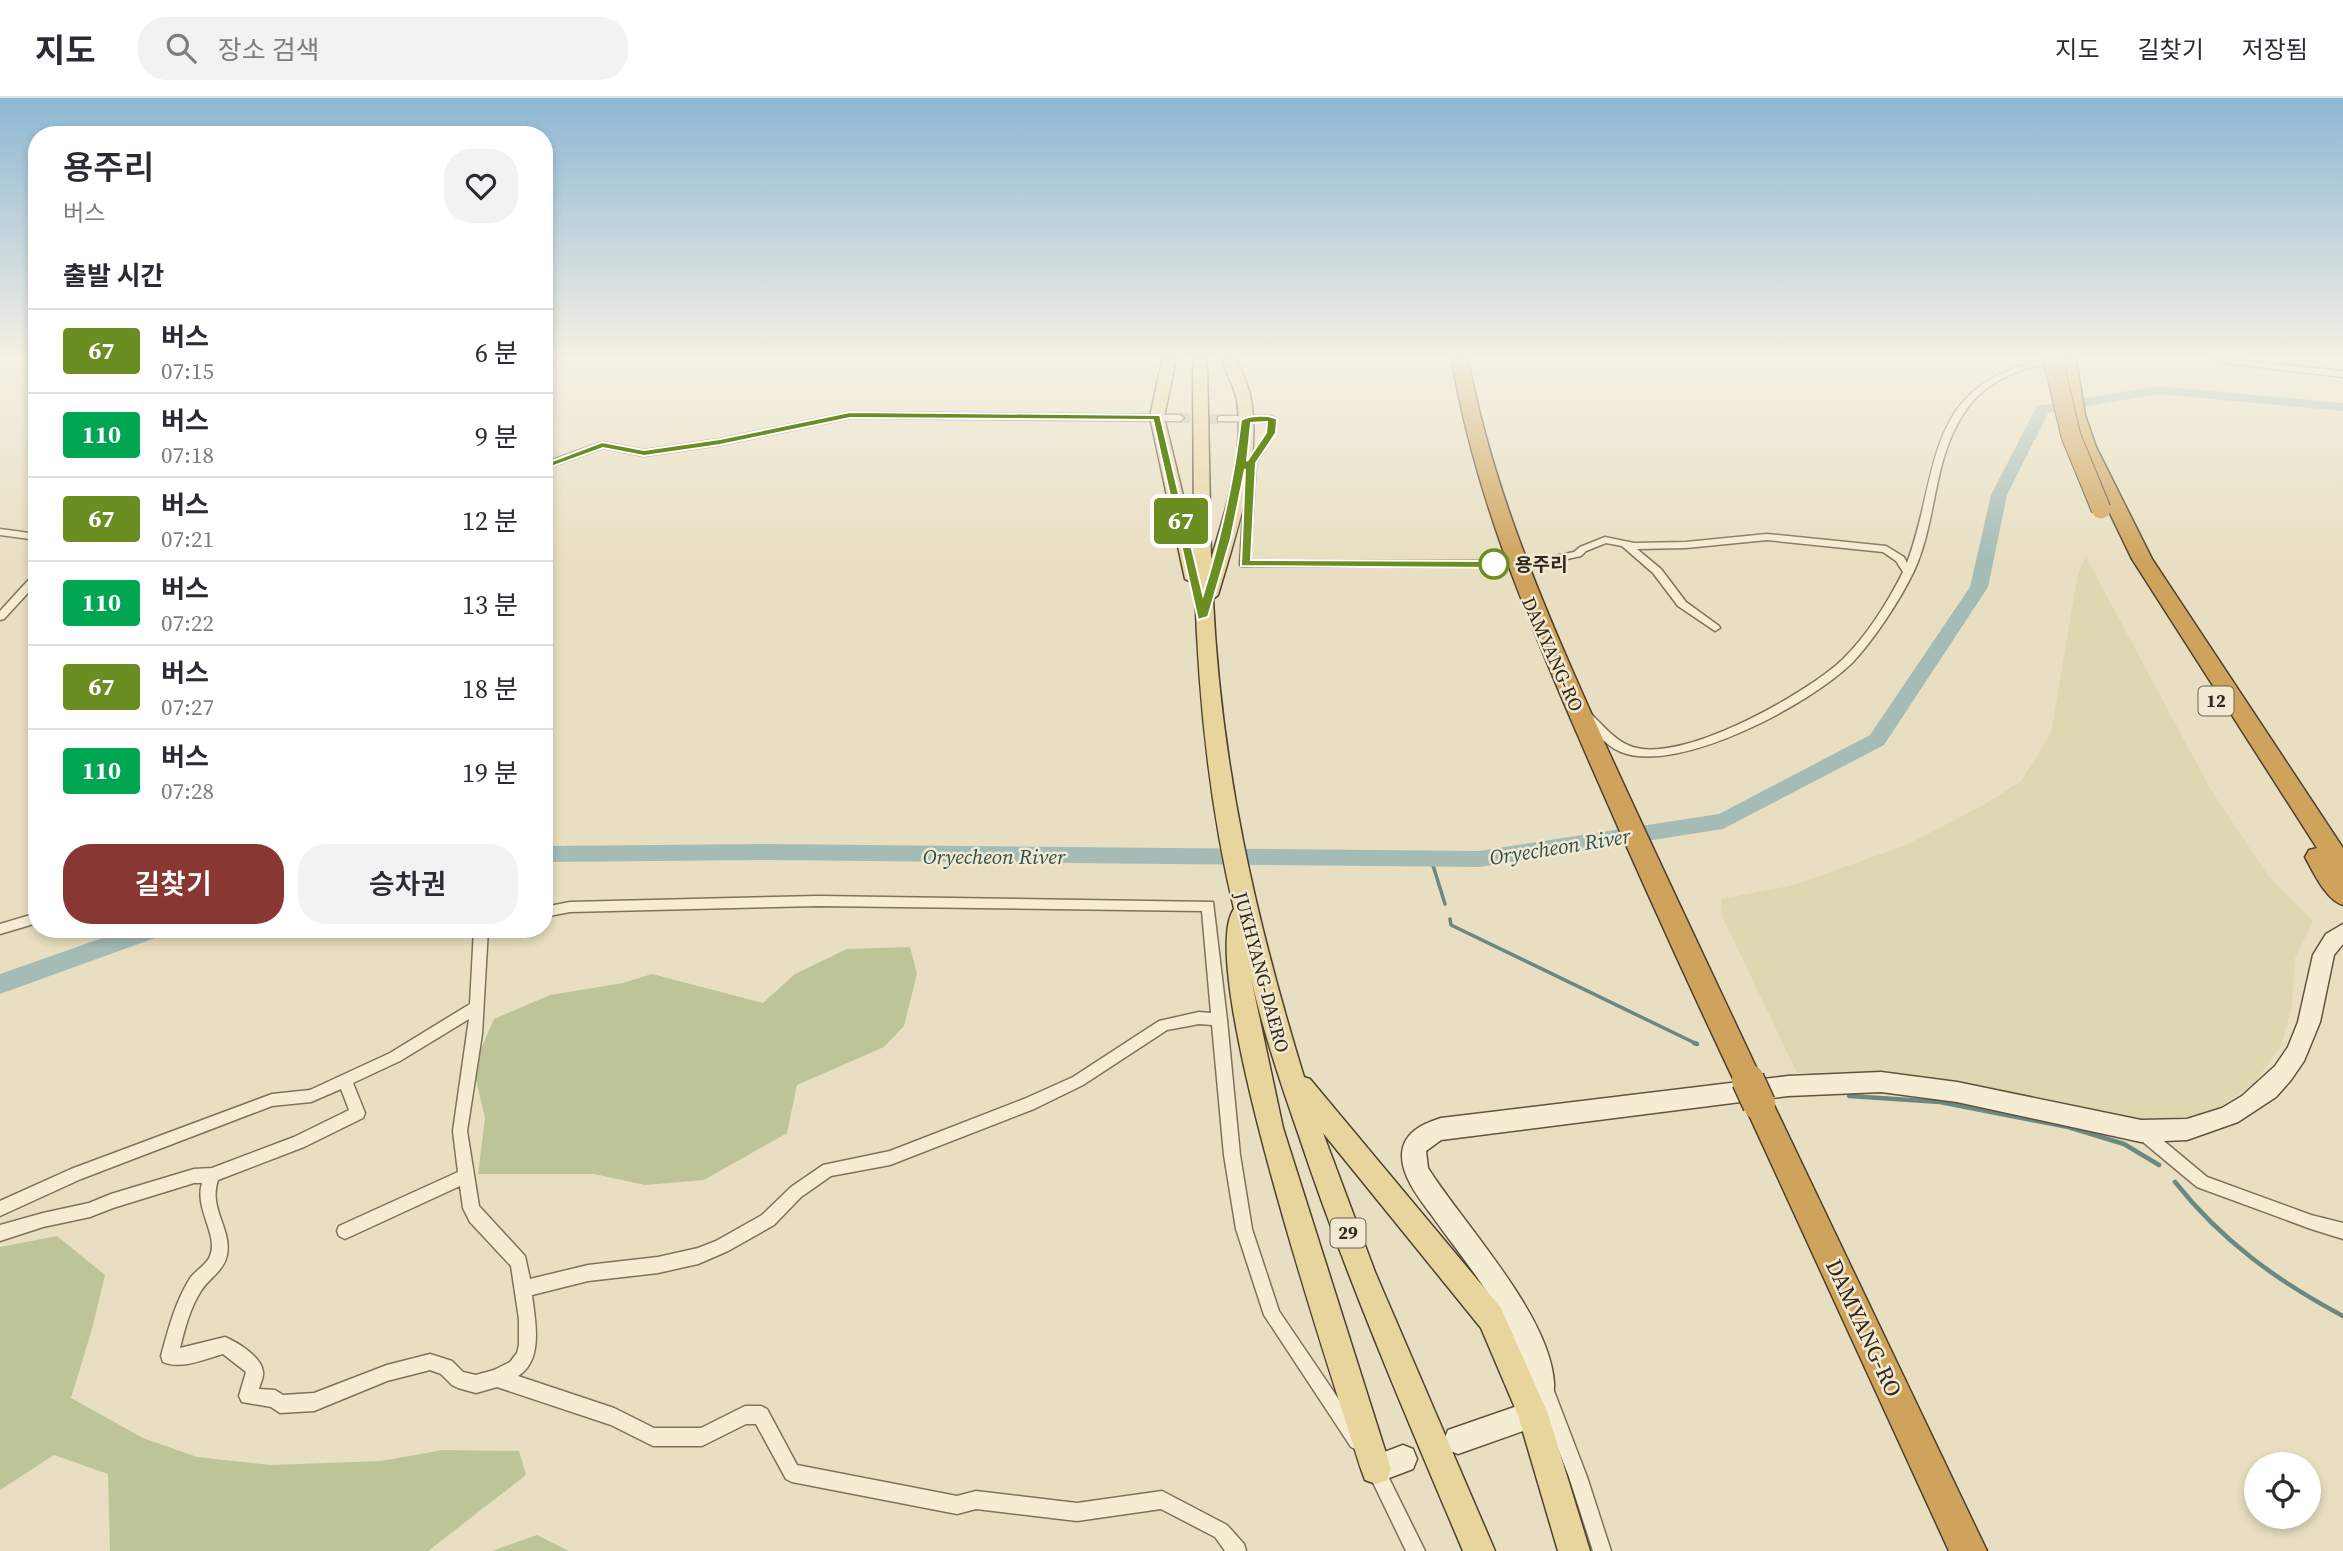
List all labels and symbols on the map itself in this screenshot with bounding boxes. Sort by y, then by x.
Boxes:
line badge: 67 [1150,498,1212,544]
marker: 용주리 [1479,549,1509,579]
place label: 용주리 [1515,551,1567,577]
street label: DAMYANG-RO [1516,593,1590,715]
road number: 12 [2198,686,2234,716]
water label: Oryecheon River [1487,821,1633,872]
water label: Oryecheon River [923,842,1066,871]
street label: JUKHYANG-DAERO [1228,888,1296,1055]
road number: 29 [1330,1218,1366,1248]
street label: DAMYANG-RO [1818,1254,1910,1402]

